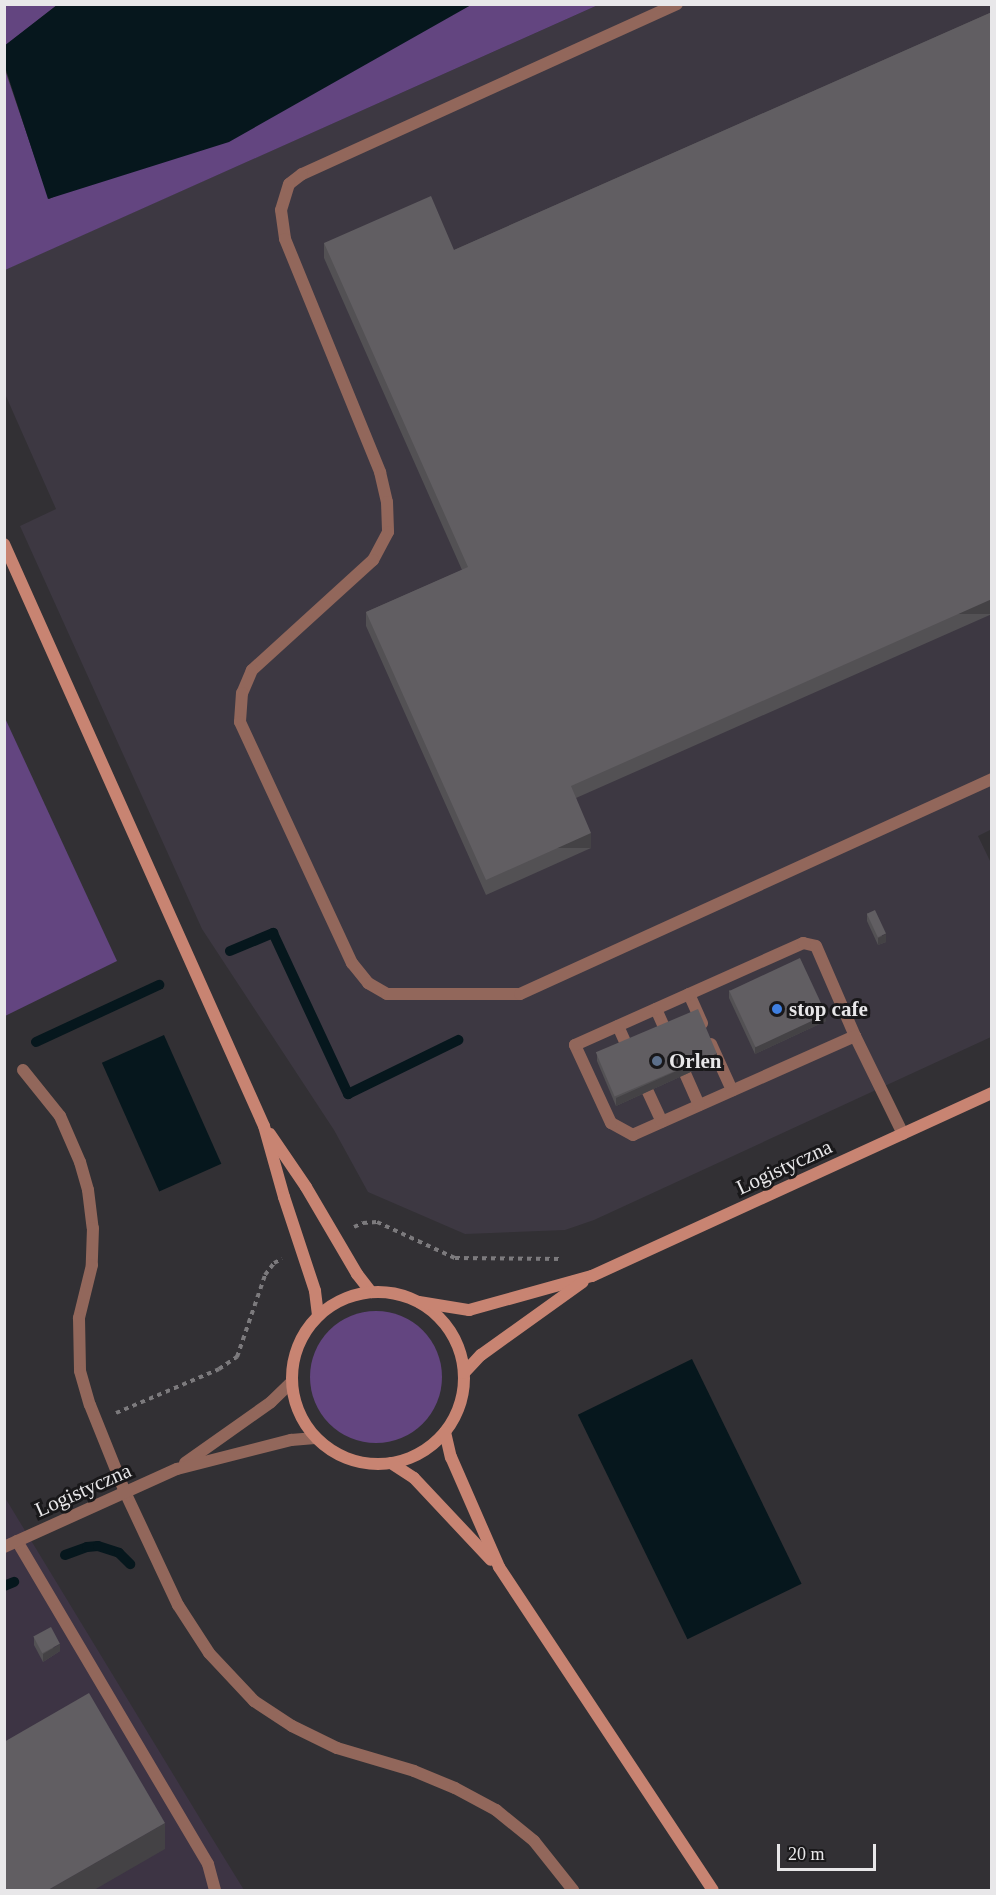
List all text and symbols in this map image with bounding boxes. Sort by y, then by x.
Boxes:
place label: stop cafe [789,996,868,1022]
marker: stop cafe [770,1002,784,1016]
place label: Orlen [669,1048,721,1074]
marker: Orlen [650,1054,664,1068]
street label: Logistyczna [732,1134,836,1200]
street label: Logistyczna [31,1458,135,1522]
scale bar [780,1832,879,1870]
text: 20 m [788,1844,825,1864]

